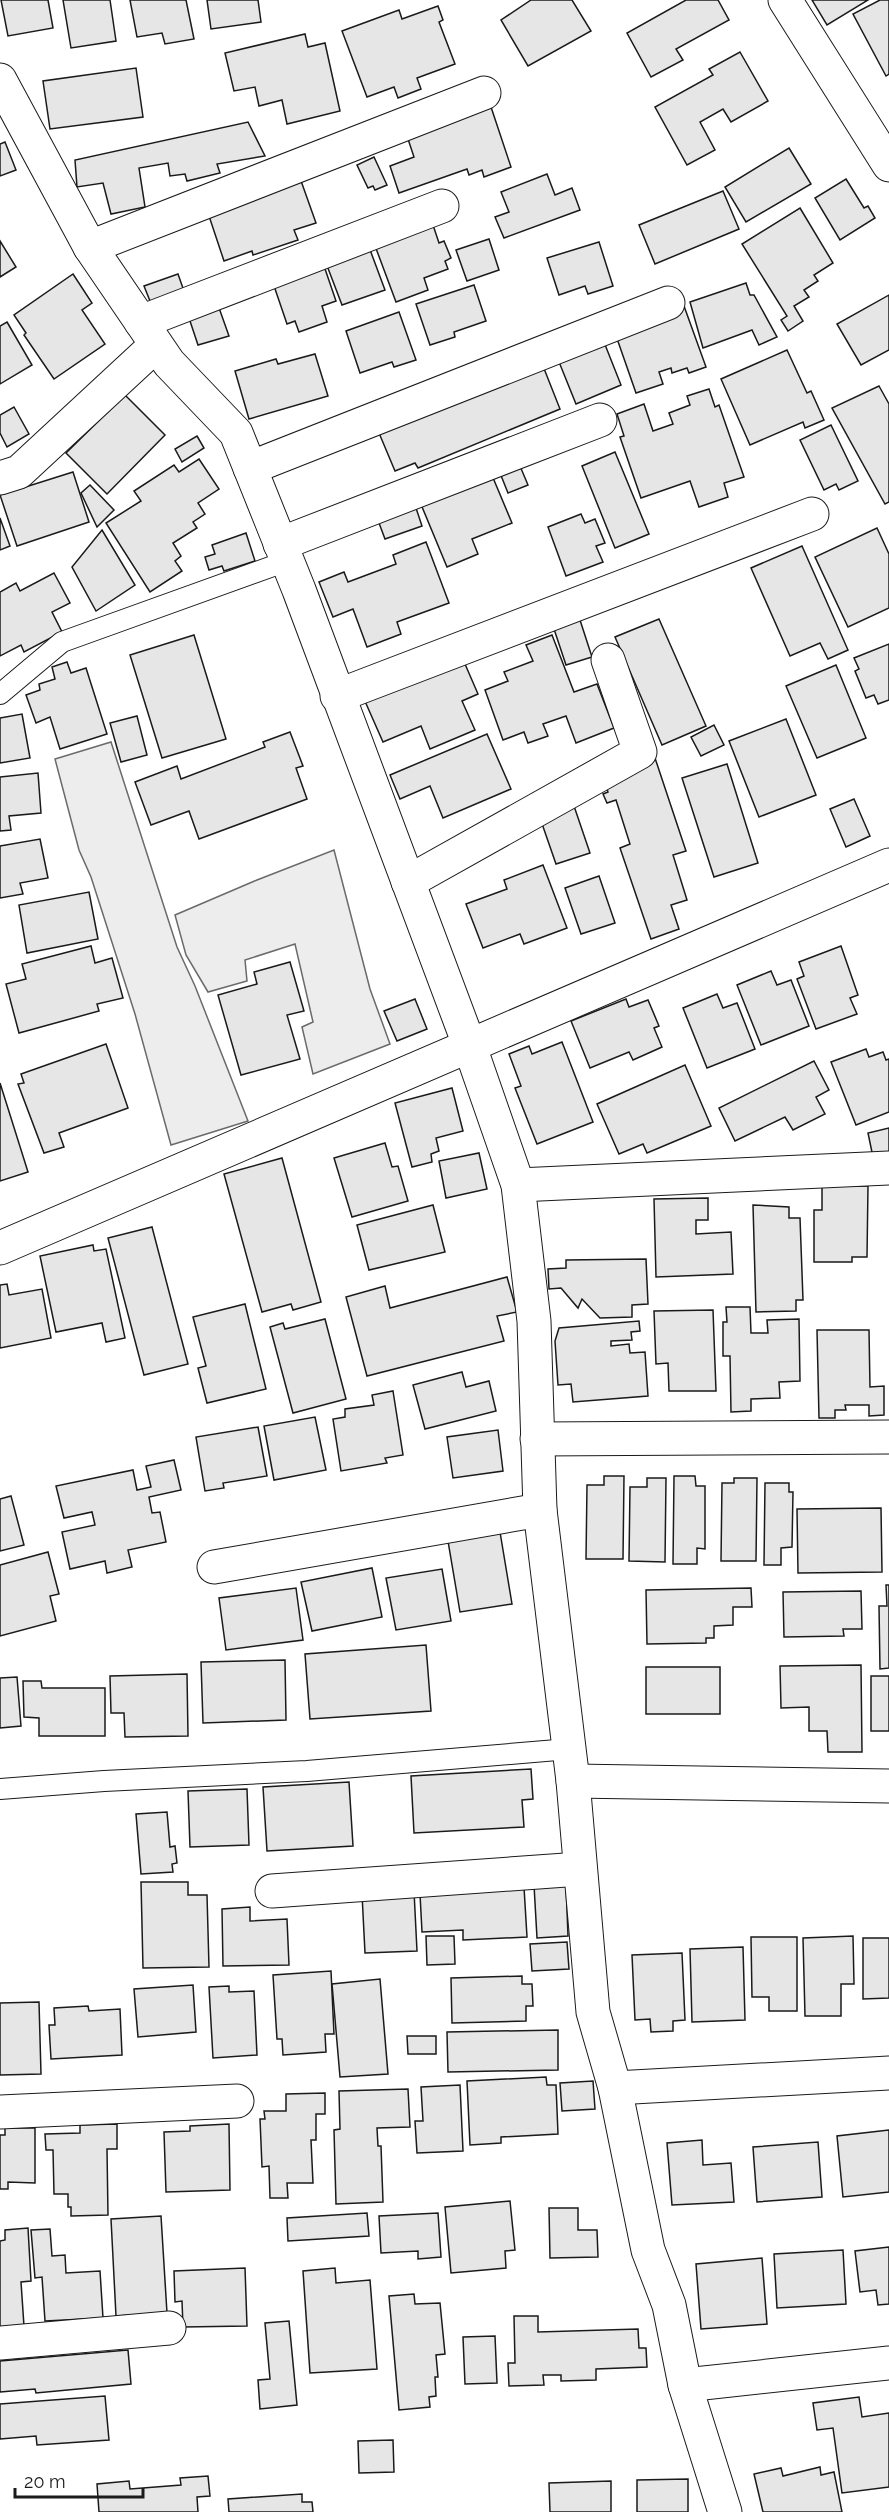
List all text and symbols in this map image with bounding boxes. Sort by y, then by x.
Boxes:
scale bar [15,2461,142,2499]
text: 20 m [24,2471,66,2492]

